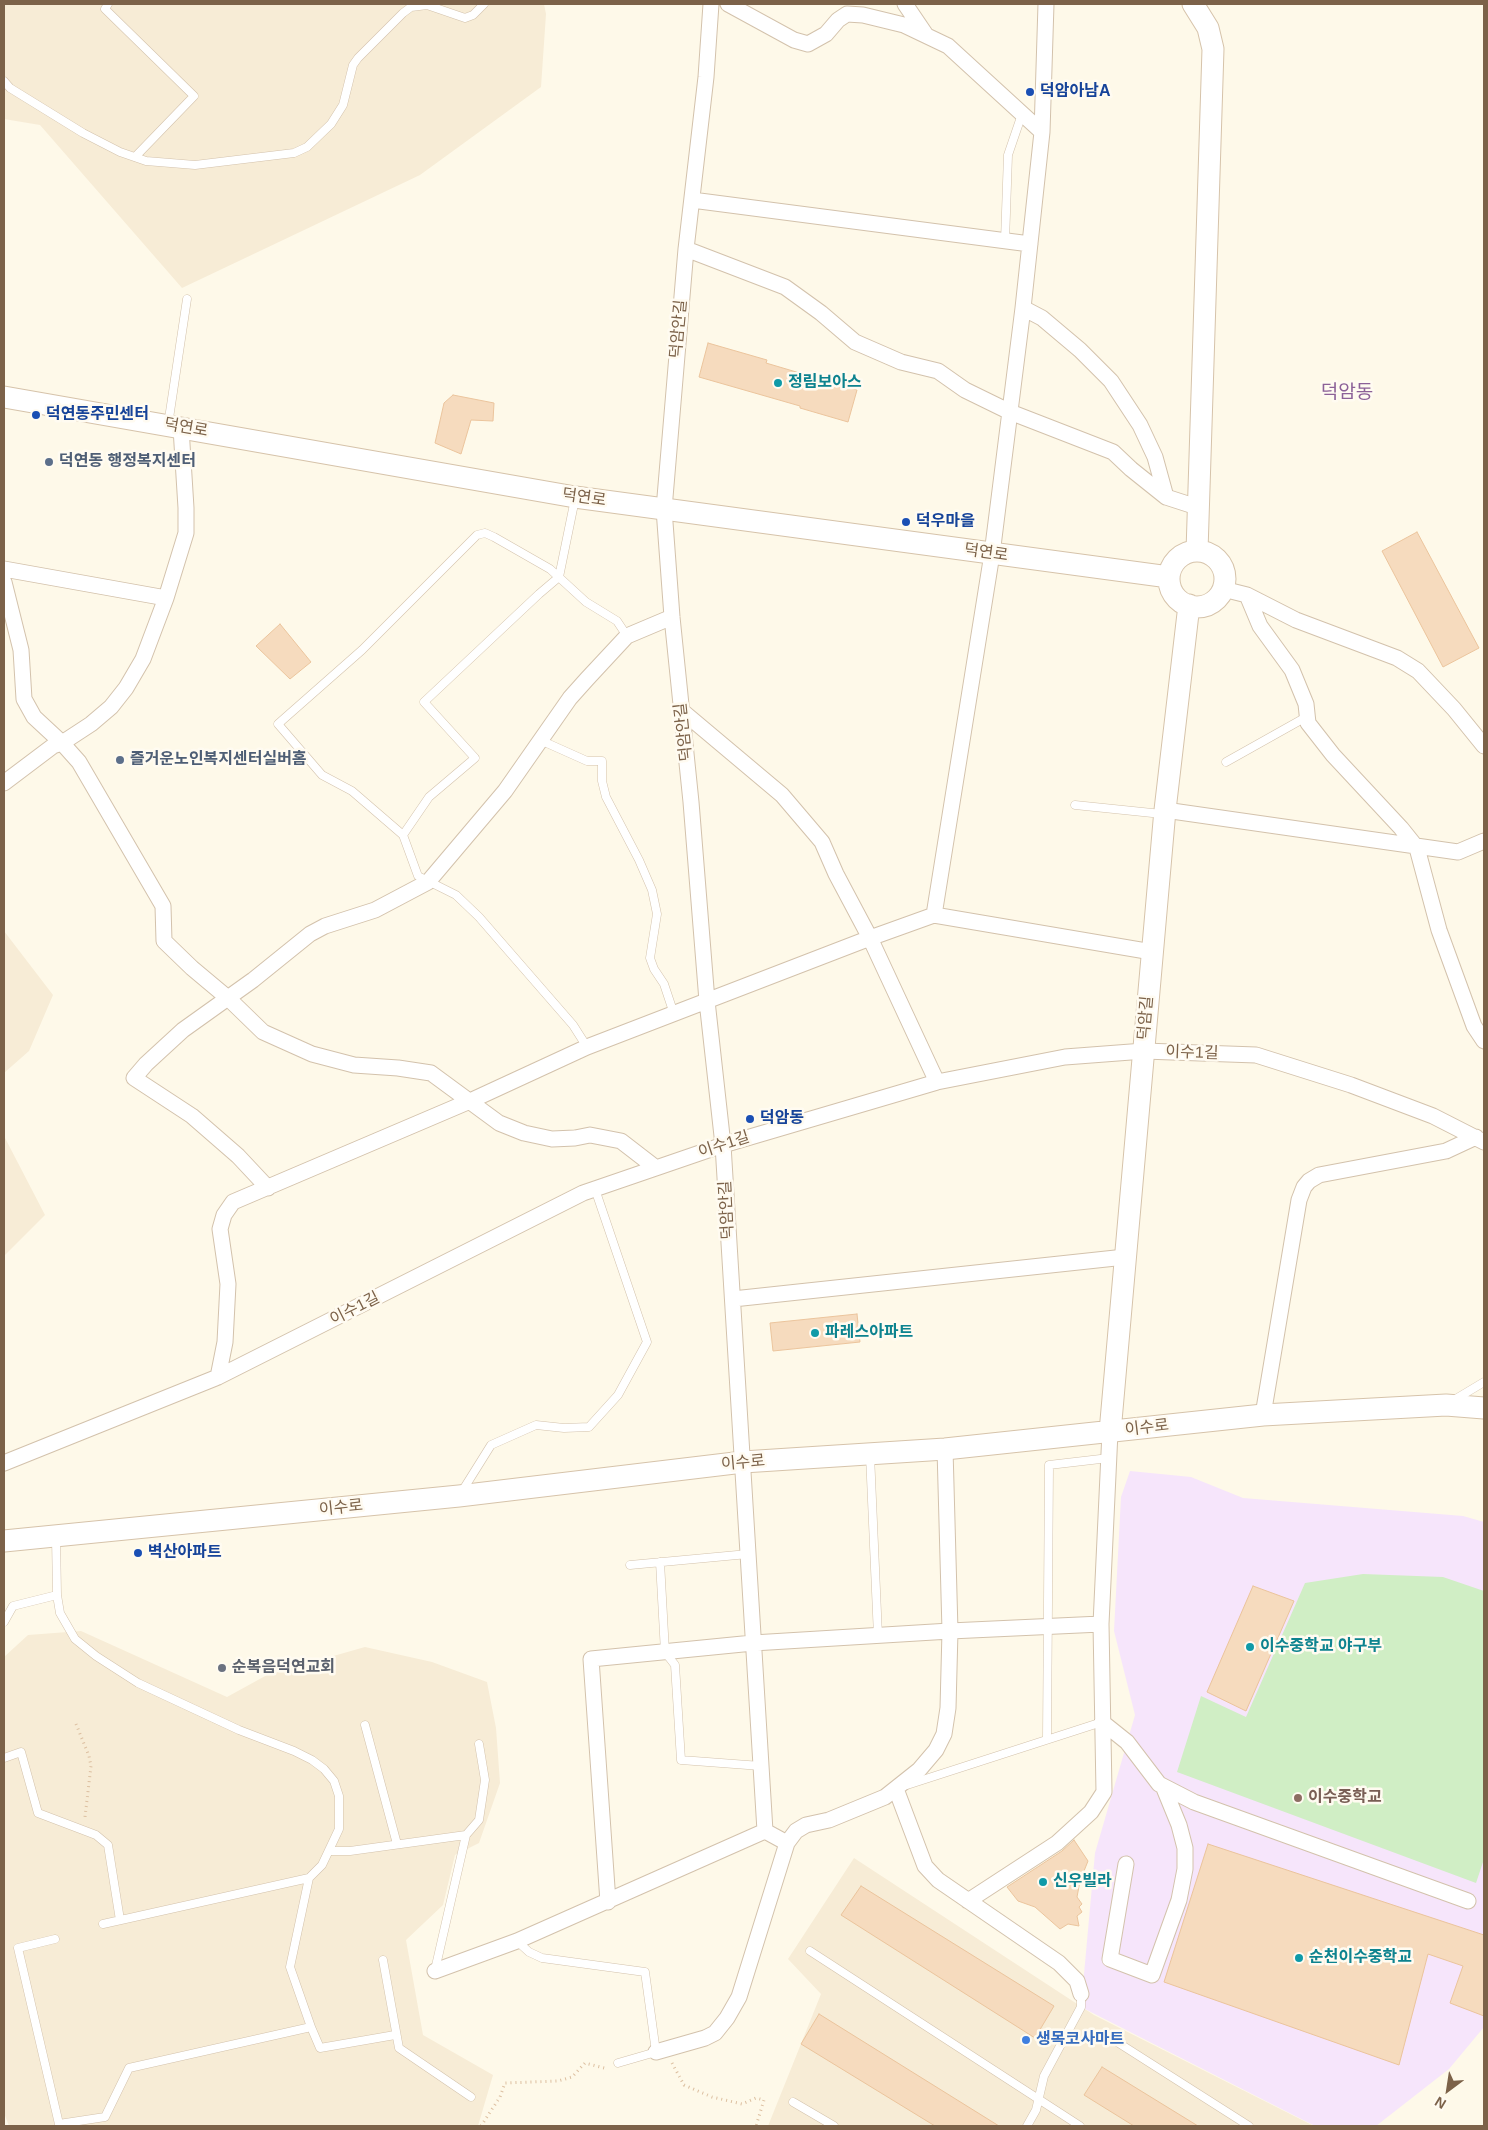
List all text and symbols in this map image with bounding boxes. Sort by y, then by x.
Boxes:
place label: 덕암아남A [1040,82,1110,102]
marker: 덕암아남A [1024,86,1036,98]
street label: 덕암안길 [667,299,691,359]
place label: 정림보아스 [788,373,862,393]
marker: 정림보아스 [772,377,784,389]
district label: 덕암동 [1321,382,1373,404]
place label: 덕연동주민센터 [46,405,149,425]
marker: 덕연동주민센터 [30,409,42,421]
street label: 덕연로 [163,415,209,441]
place label: 덕연동 행정복지센터 [59,452,196,472]
marker: 덕연동 행정복지센터 [43,456,55,468]
street label: 덕연로 [561,485,607,511]
place label: 덕우마을 [916,512,975,532]
marker: 덕우마을 [900,516,912,528]
street label: 덕연로 [963,540,1009,566]
street label: 덕암안길 [671,702,697,762]
place label: 즐거운노인복지센터실버홈 [130,750,307,770]
marker: 즐거운노인복지센터실버홈 [114,754,126,766]
street label: 덕암길 [1135,995,1157,1041]
street label: 이수1길 [1165,1042,1219,1064]
place label: 덕암동 [760,1109,804,1129]
marker: 덕암동 [744,1113,756,1125]
street label: 이수1길 [696,1128,752,1162]
street label: 덕암안길 [716,1180,738,1240]
street label: 이수1길 [327,1288,383,1330]
place label: 파레스아파트 [825,1323,913,1343]
marker: 파레스아파트 [809,1327,821,1339]
street label: 이수로 [1124,1416,1170,1440]
street label: 이수로 [720,1452,766,1474]
street label: 이수로 [318,1496,364,1520]
place label: 벽산아파트 [148,1543,222,1563]
marker: 벽산아파트 [132,1547,144,1559]
place label: 이수중학교 야구부 [1260,1637,1382,1657]
marker: 이수중학교 야구부 [1244,1641,1256,1653]
place label: 순복음덕연교회 [232,1658,335,1678]
marker: 순복음덕연교회 [216,1662,228,1674]
place label: 이수중학교 [1308,1788,1382,1808]
marker: 이수중학교 [1292,1792,1304,1804]
place label: 신우빌라 [1053,1872,1112,1892]
marker: 신우빌라 [1037,1876,1049,1888]
place label: 순천이수중학교 [1309,1948,1412,1968]
marker: 순천이수중학교 [1293,1952,1305,1964]
place label: 생목코사마트 [1036,2030,1124,2050]
marker: 생목코사마트 [1020,2034,1032,2046]
north arrow [1423,2065,1473,2115]
text: N [1432,2093,1449,2112]

